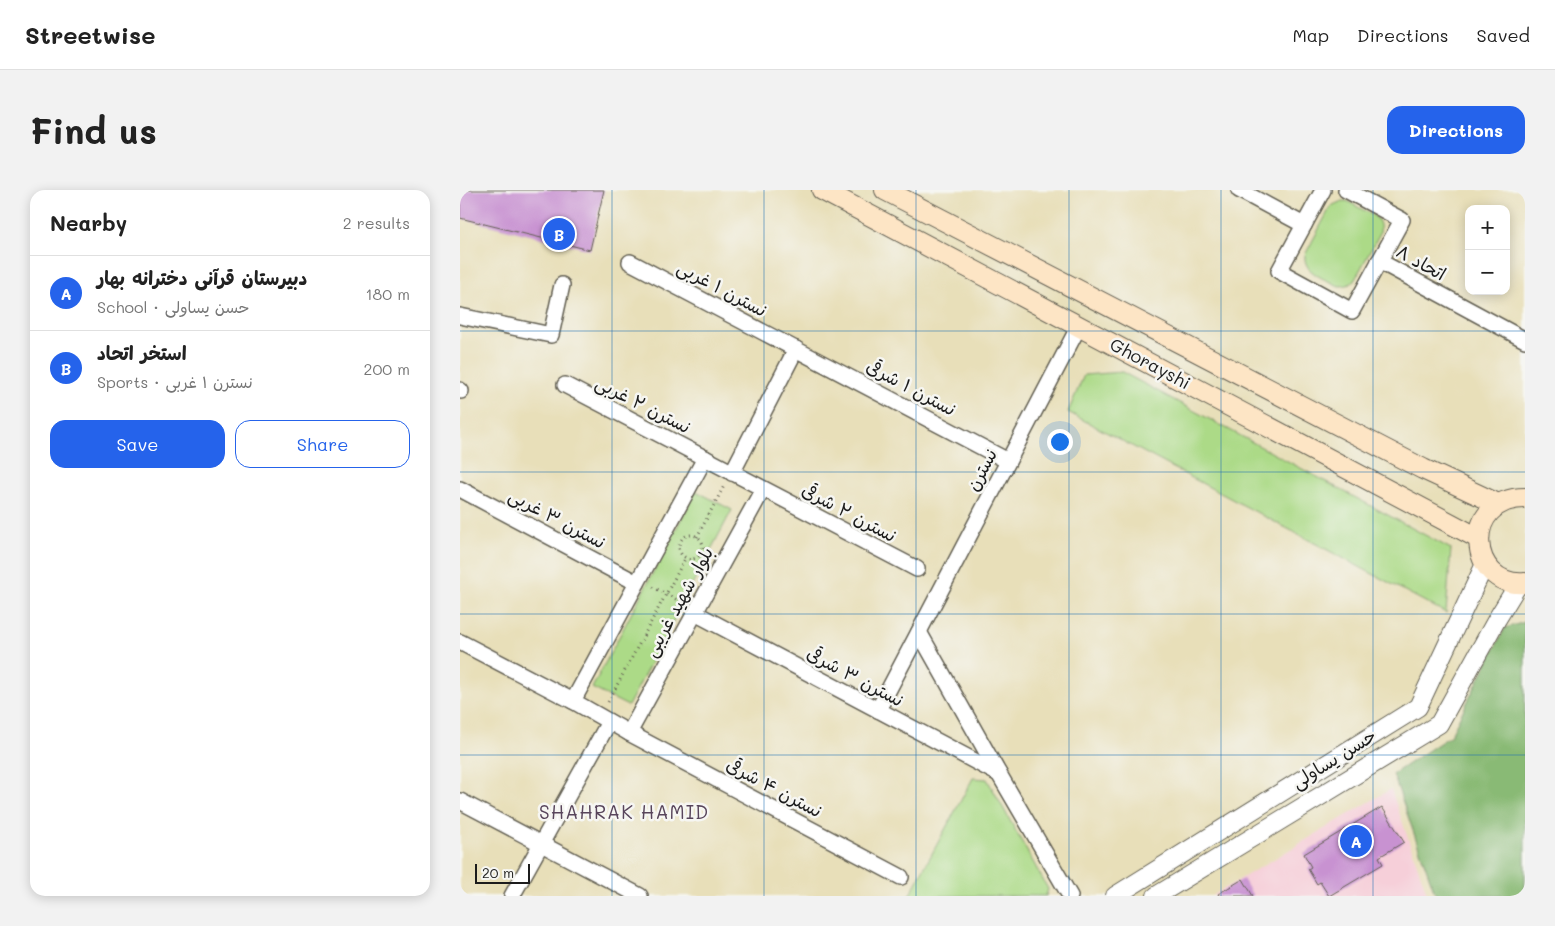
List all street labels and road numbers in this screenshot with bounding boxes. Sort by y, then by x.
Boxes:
street label: اتحاد ۸ [1392,239,1451,286]
street label: نسترن ۱ غربی [674,254,771,322]
street label: Ghorayshi [1106,332,1195,394]
street label: نسترن ۱ شرقی [863,353,960,421]
street label: نسترن ۲ غربی [592,370,695,438]
street label: نسترن [960,444,1002,495]
street label: نسترن ۲ شرقی [798,477,901,547]
street label: نسترن ۳ غربی [505,483,610,554]
street label: بلوار شهید غریبی [638,542,718,661]
street label: نسترن ۳ شرقی [803,641,908,712]
street label: حسن یساولی [1287,723,1380,794]
street label: نسترن ۴ شرقی [722,752,827,822]

